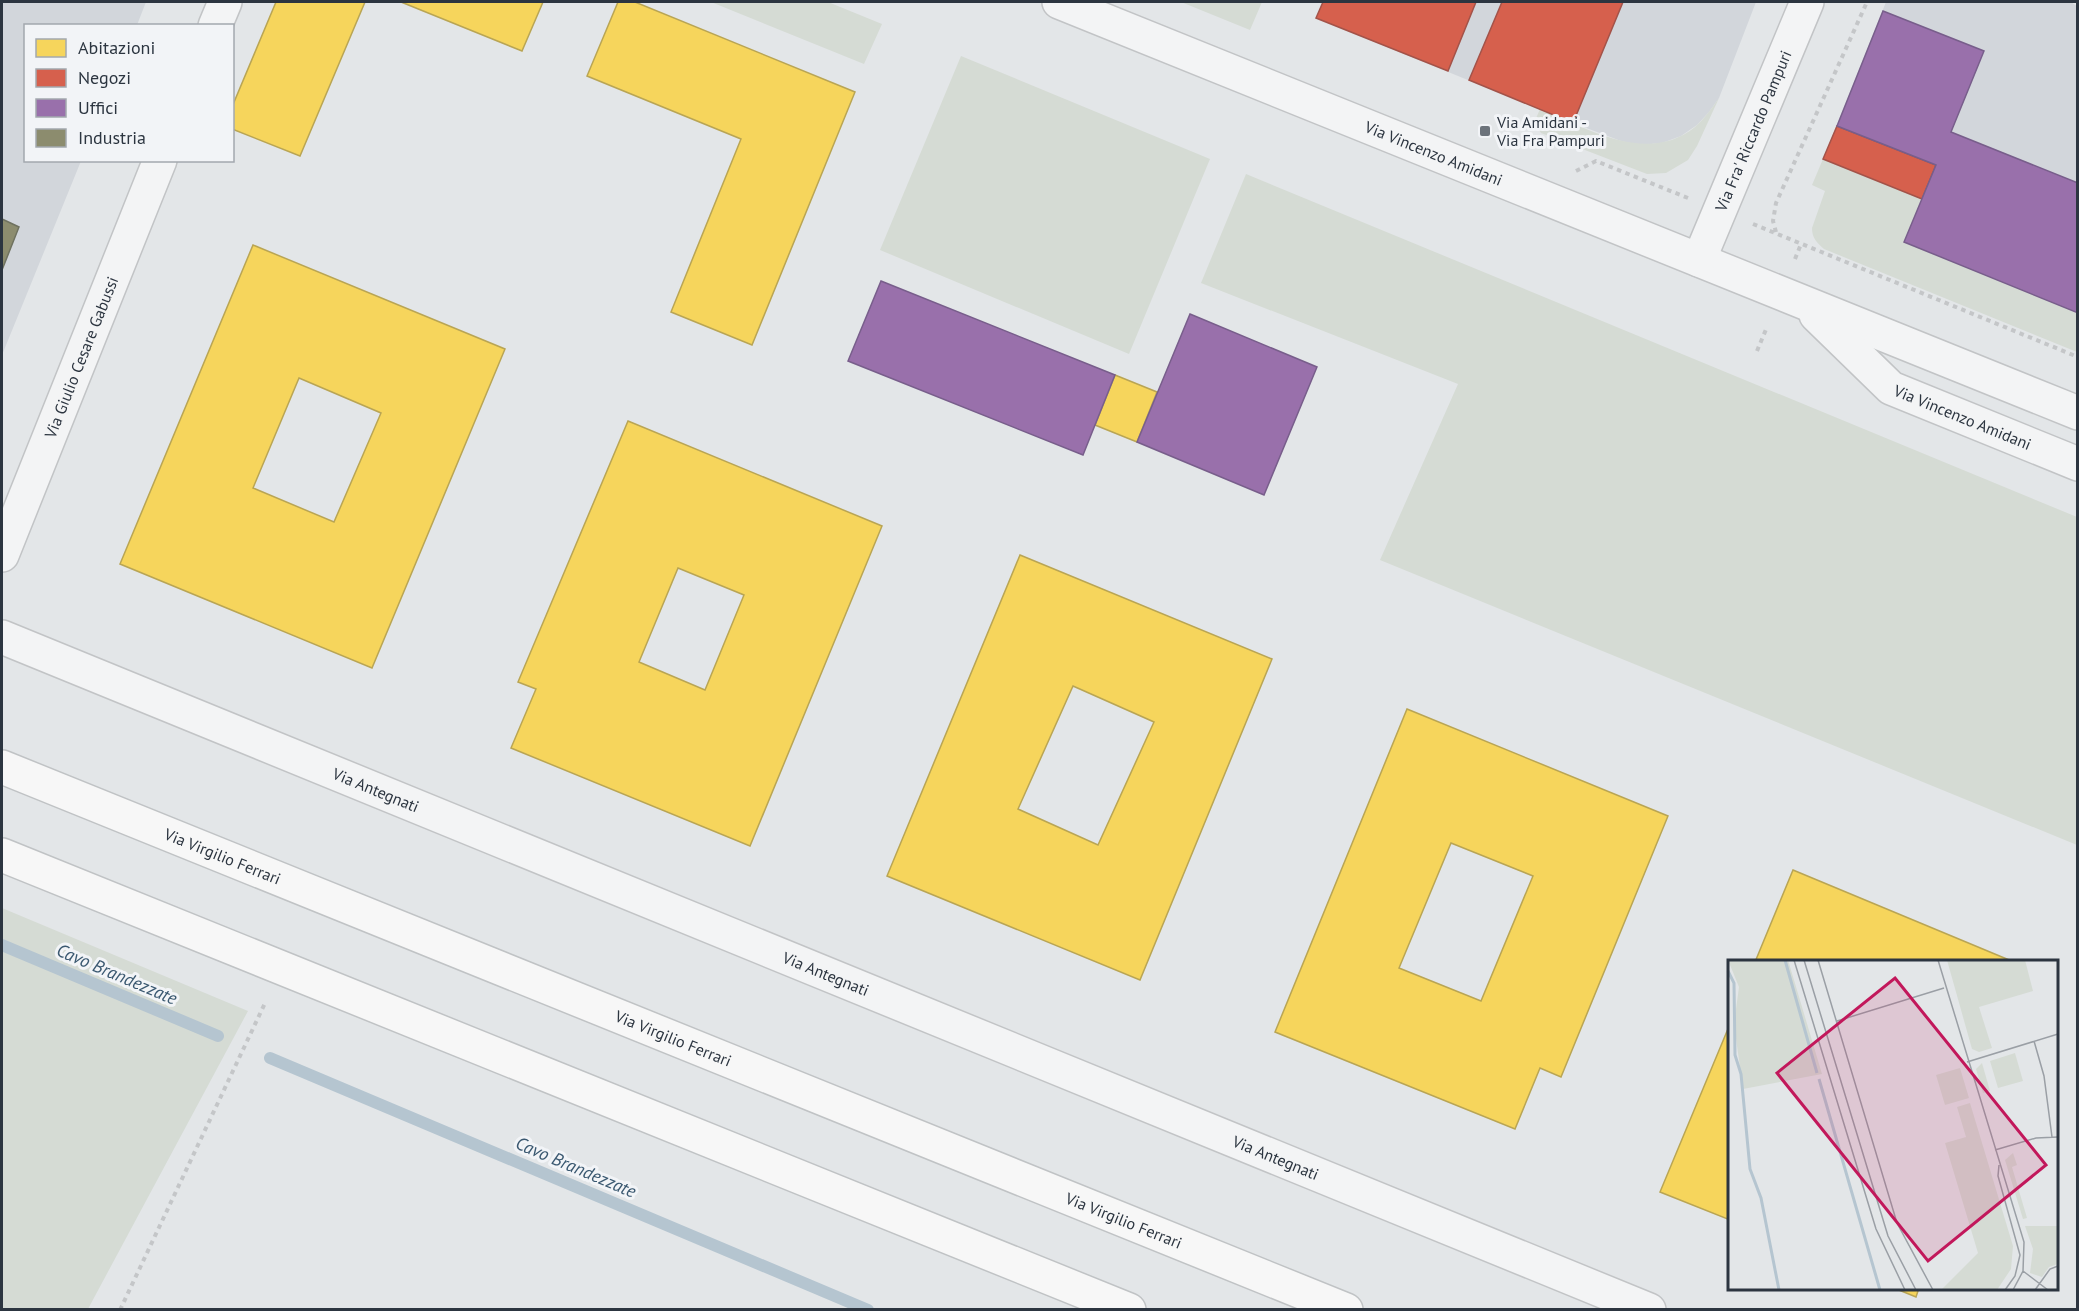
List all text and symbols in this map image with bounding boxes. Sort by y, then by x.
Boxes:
legend [24,24,234,162]
text: Abitazioni [78,36,155,59]
street label: Via Fra' Riccardo Pampuri [1710,47,1796,215]
text: Negozi [78,66,131,89]
text: Uffici [78,96,118,119]
place label: Via Amidani - Via Fra Pampuri [1496,112,1605,150]
street label: Via Vincenzo Amidani [1361,116,1505,190]
marker: Via Amidani - Via Fra Pampuri [1478,124,1492,138]
text: Industria [78,126,146,149]
street label: Via Giulio Cesare Gabussi [39,274,122,442]
street label: Via Vincenzo Amidani [1890,380,2034,454]
street label: Via Antegnati [329,763,422,816]
street label: Via Virgilio Ferrari [161,823,284,889]
water label: Cavo Brandezzate [53,938,181,1010]
street label: Via Antegnati [779,947,872,1000]
inset map [1728,960,2058,1290]
street label: Via Virgilio Ferrari [611,1005,734,1071]
water label: Cavo Brandezzate [512,1131,640,1203]
street label: Via Antegnati [1229,1131,1322,1184]
street label: Via Virgilio Ferrari [1062,1187,1185,1253]

